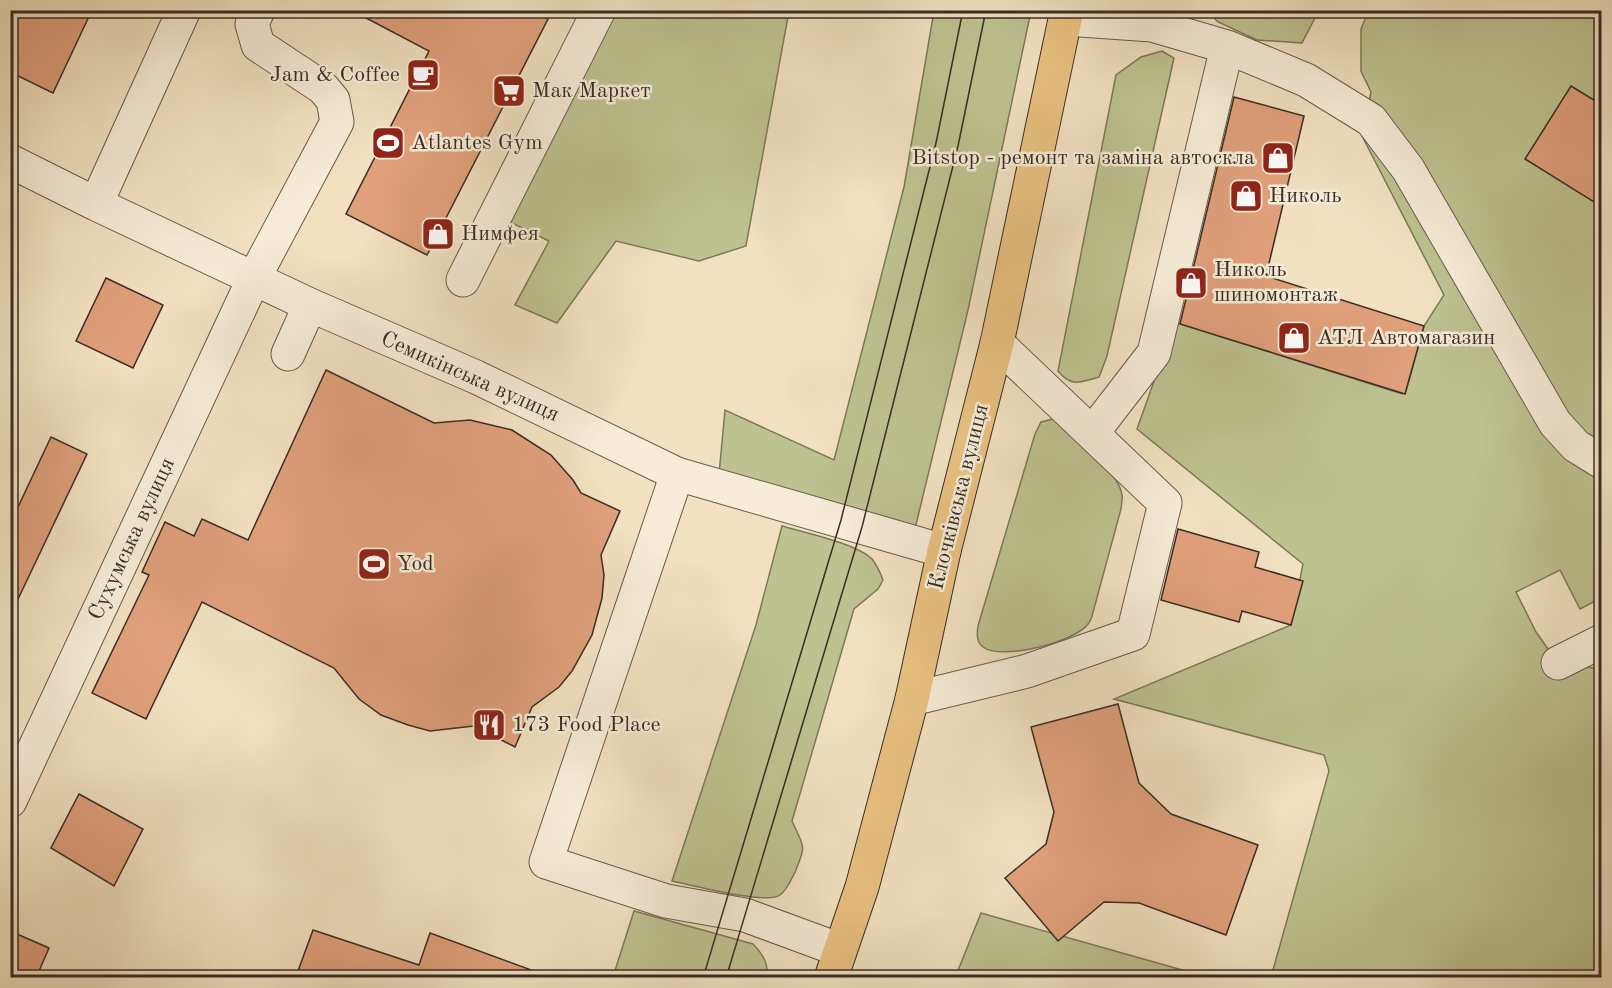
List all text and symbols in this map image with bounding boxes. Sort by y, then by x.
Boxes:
cafe icon: Jam & Coffee [405,57,441,93]
place label: Jam & Coffee [270,64,400,86]
supermarket icon: Мак Маркет [491,73,527,109]
place label: Мак Маркет [532,80,651,102]
sports icon: Atlantes Gym [370,125,406,161]
place label: Atlantes Gym [411,132,543,154]
shop icon: Bitstop - ремонт та заміна автоскла [1260,140,1296,176]
place label: Bitstop - ремонт та заміна автоскла [912,147,1255,169]
shop icon: Николь [1228,178,1264,214]
place label: Николь [1269,185,1341,207]
shop icon: Нимфея [420,216,456,252]
place label: Нимфея [461,223,539,245]
place label: Николь шиномонтаж [1214,259,1338,306]
shop icon: Николь шиномонтаж [1173,265,1209,301]
shop icon: АТЛ Автомагазин [1276,320,1312,356]
place label: АТЛ Автомагазин [1317,327,1495,349]
street label: Семикінська вулиця [378,328,562,426]
street label: Клочківська вулиця [925,402,993,592]
street label: Сухумська вулиця [85,454,179,624]
sports icon: Yod [356,546,392,582]
place label: Yod [397,553,434,575]
restaurant icon: 173 Food Place [471,707,507,743]
place label: 173 Food Place [512,714,661,736]

